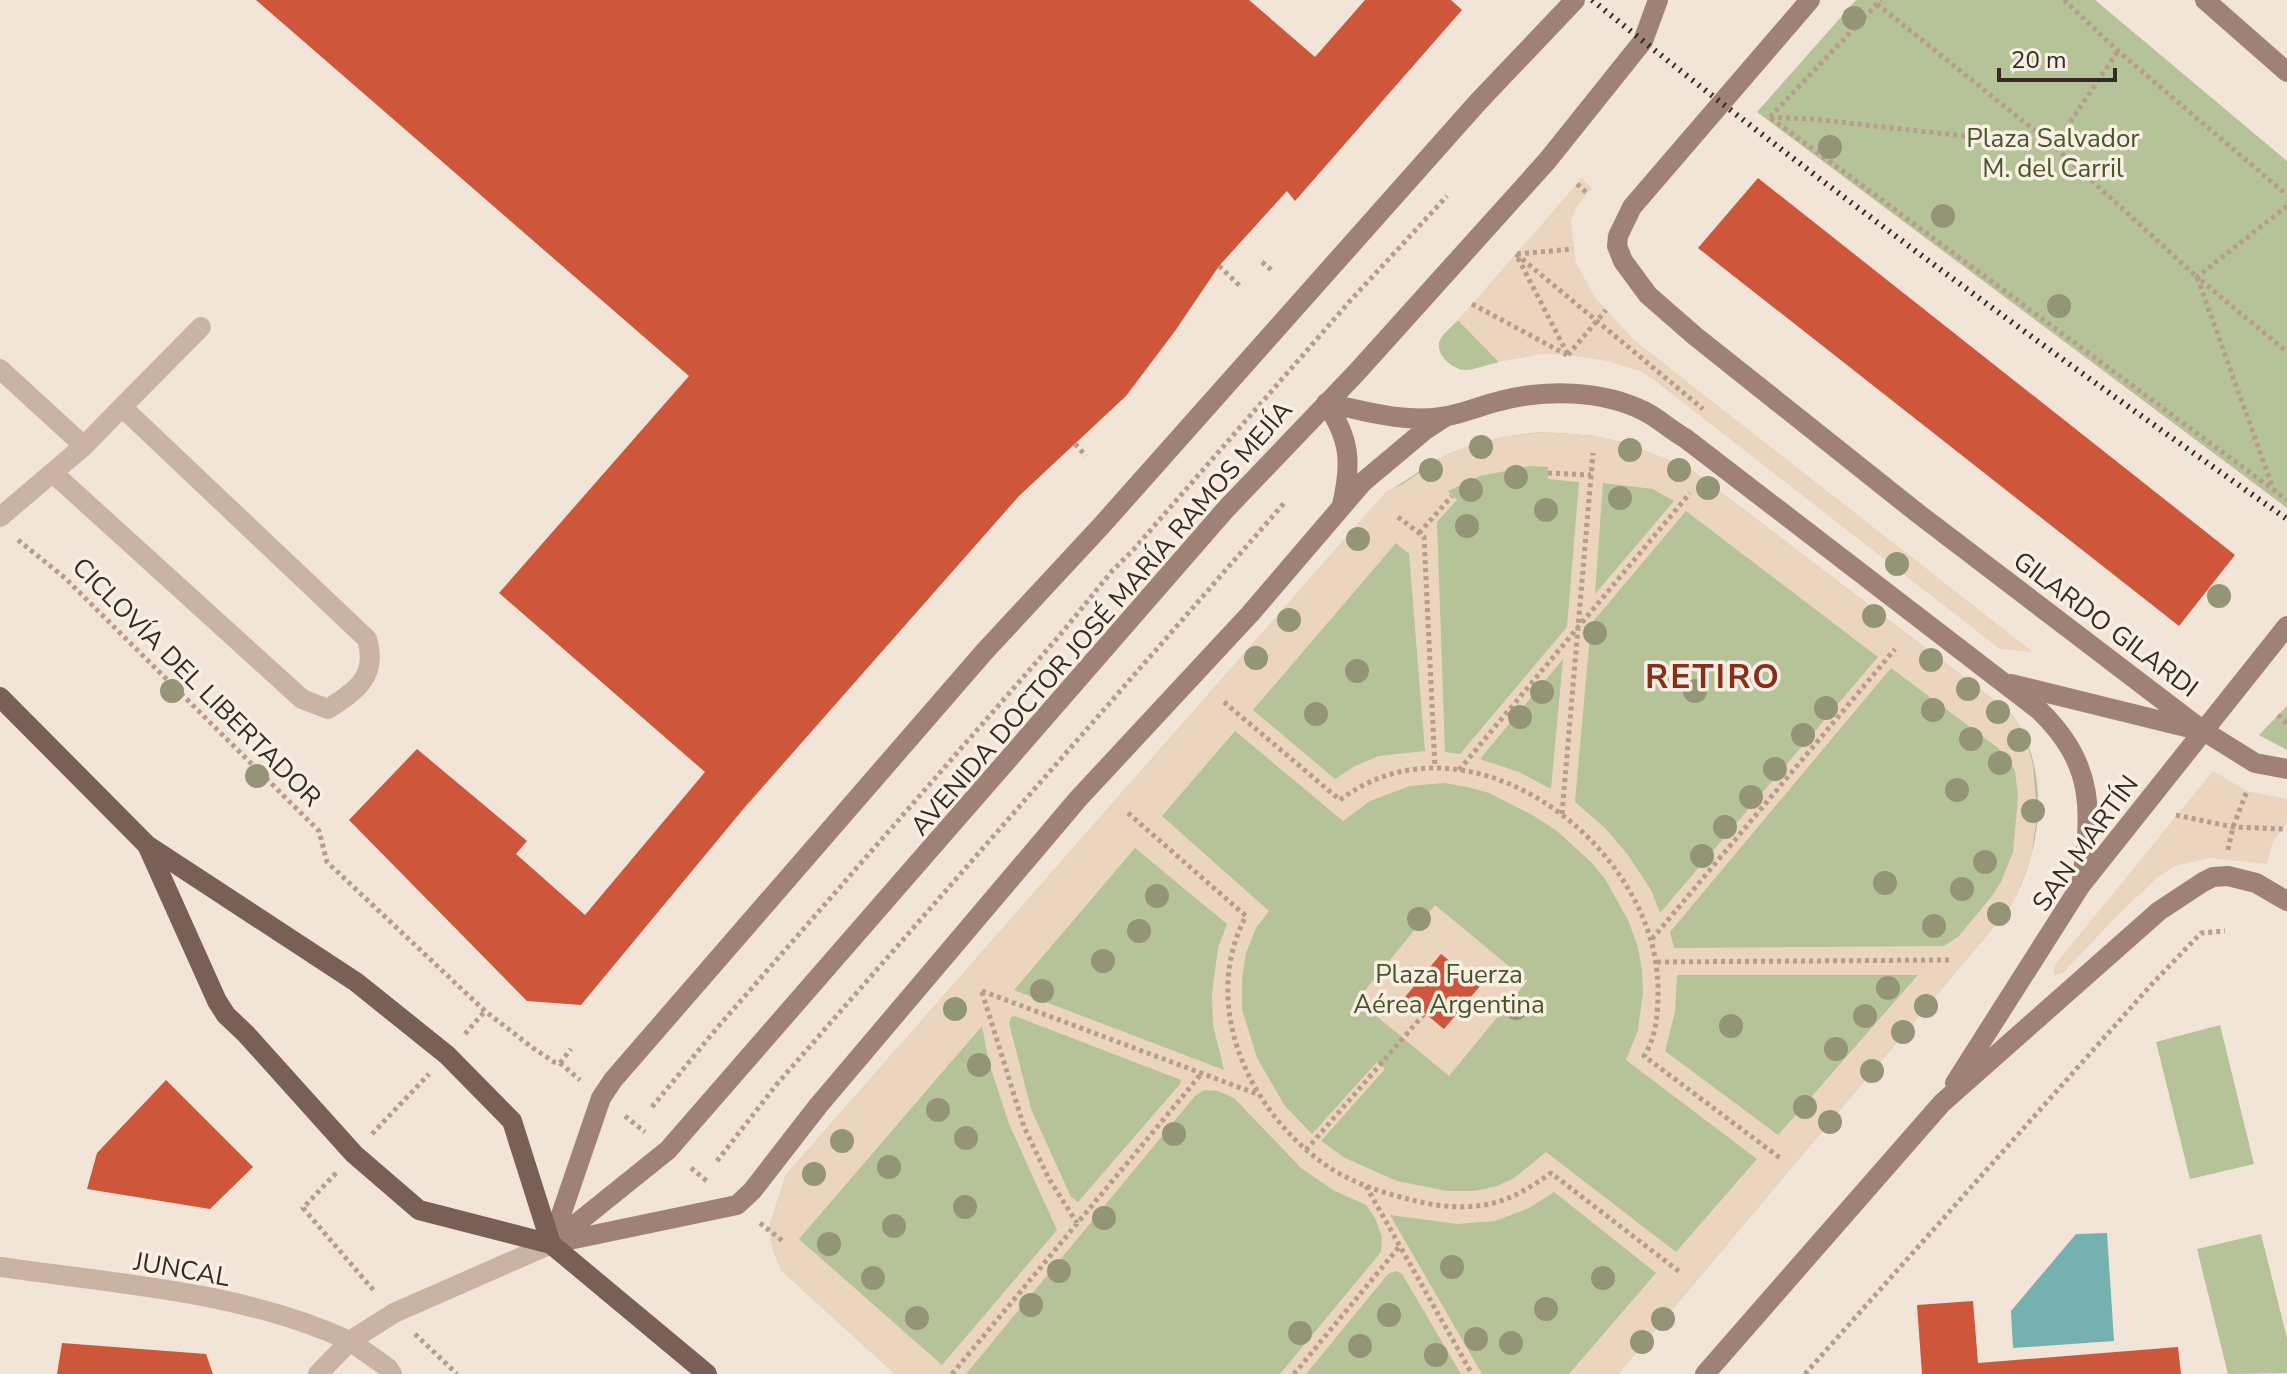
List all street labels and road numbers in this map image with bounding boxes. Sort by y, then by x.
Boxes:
street label: AVENIDA DOCTOR JOSÉ MARÍA RAMOS MEJÍA [903,393,1300,843]
street label: GILARDO GILARDI [2006,543,2205,705]
street label: CICLOVÍA DEL LIBERTADOR [64,550,329,815]
street label: SAN MARTÍN [2024,768,2147,918]
street label: JUNCAL [130,1244,233,1295]

